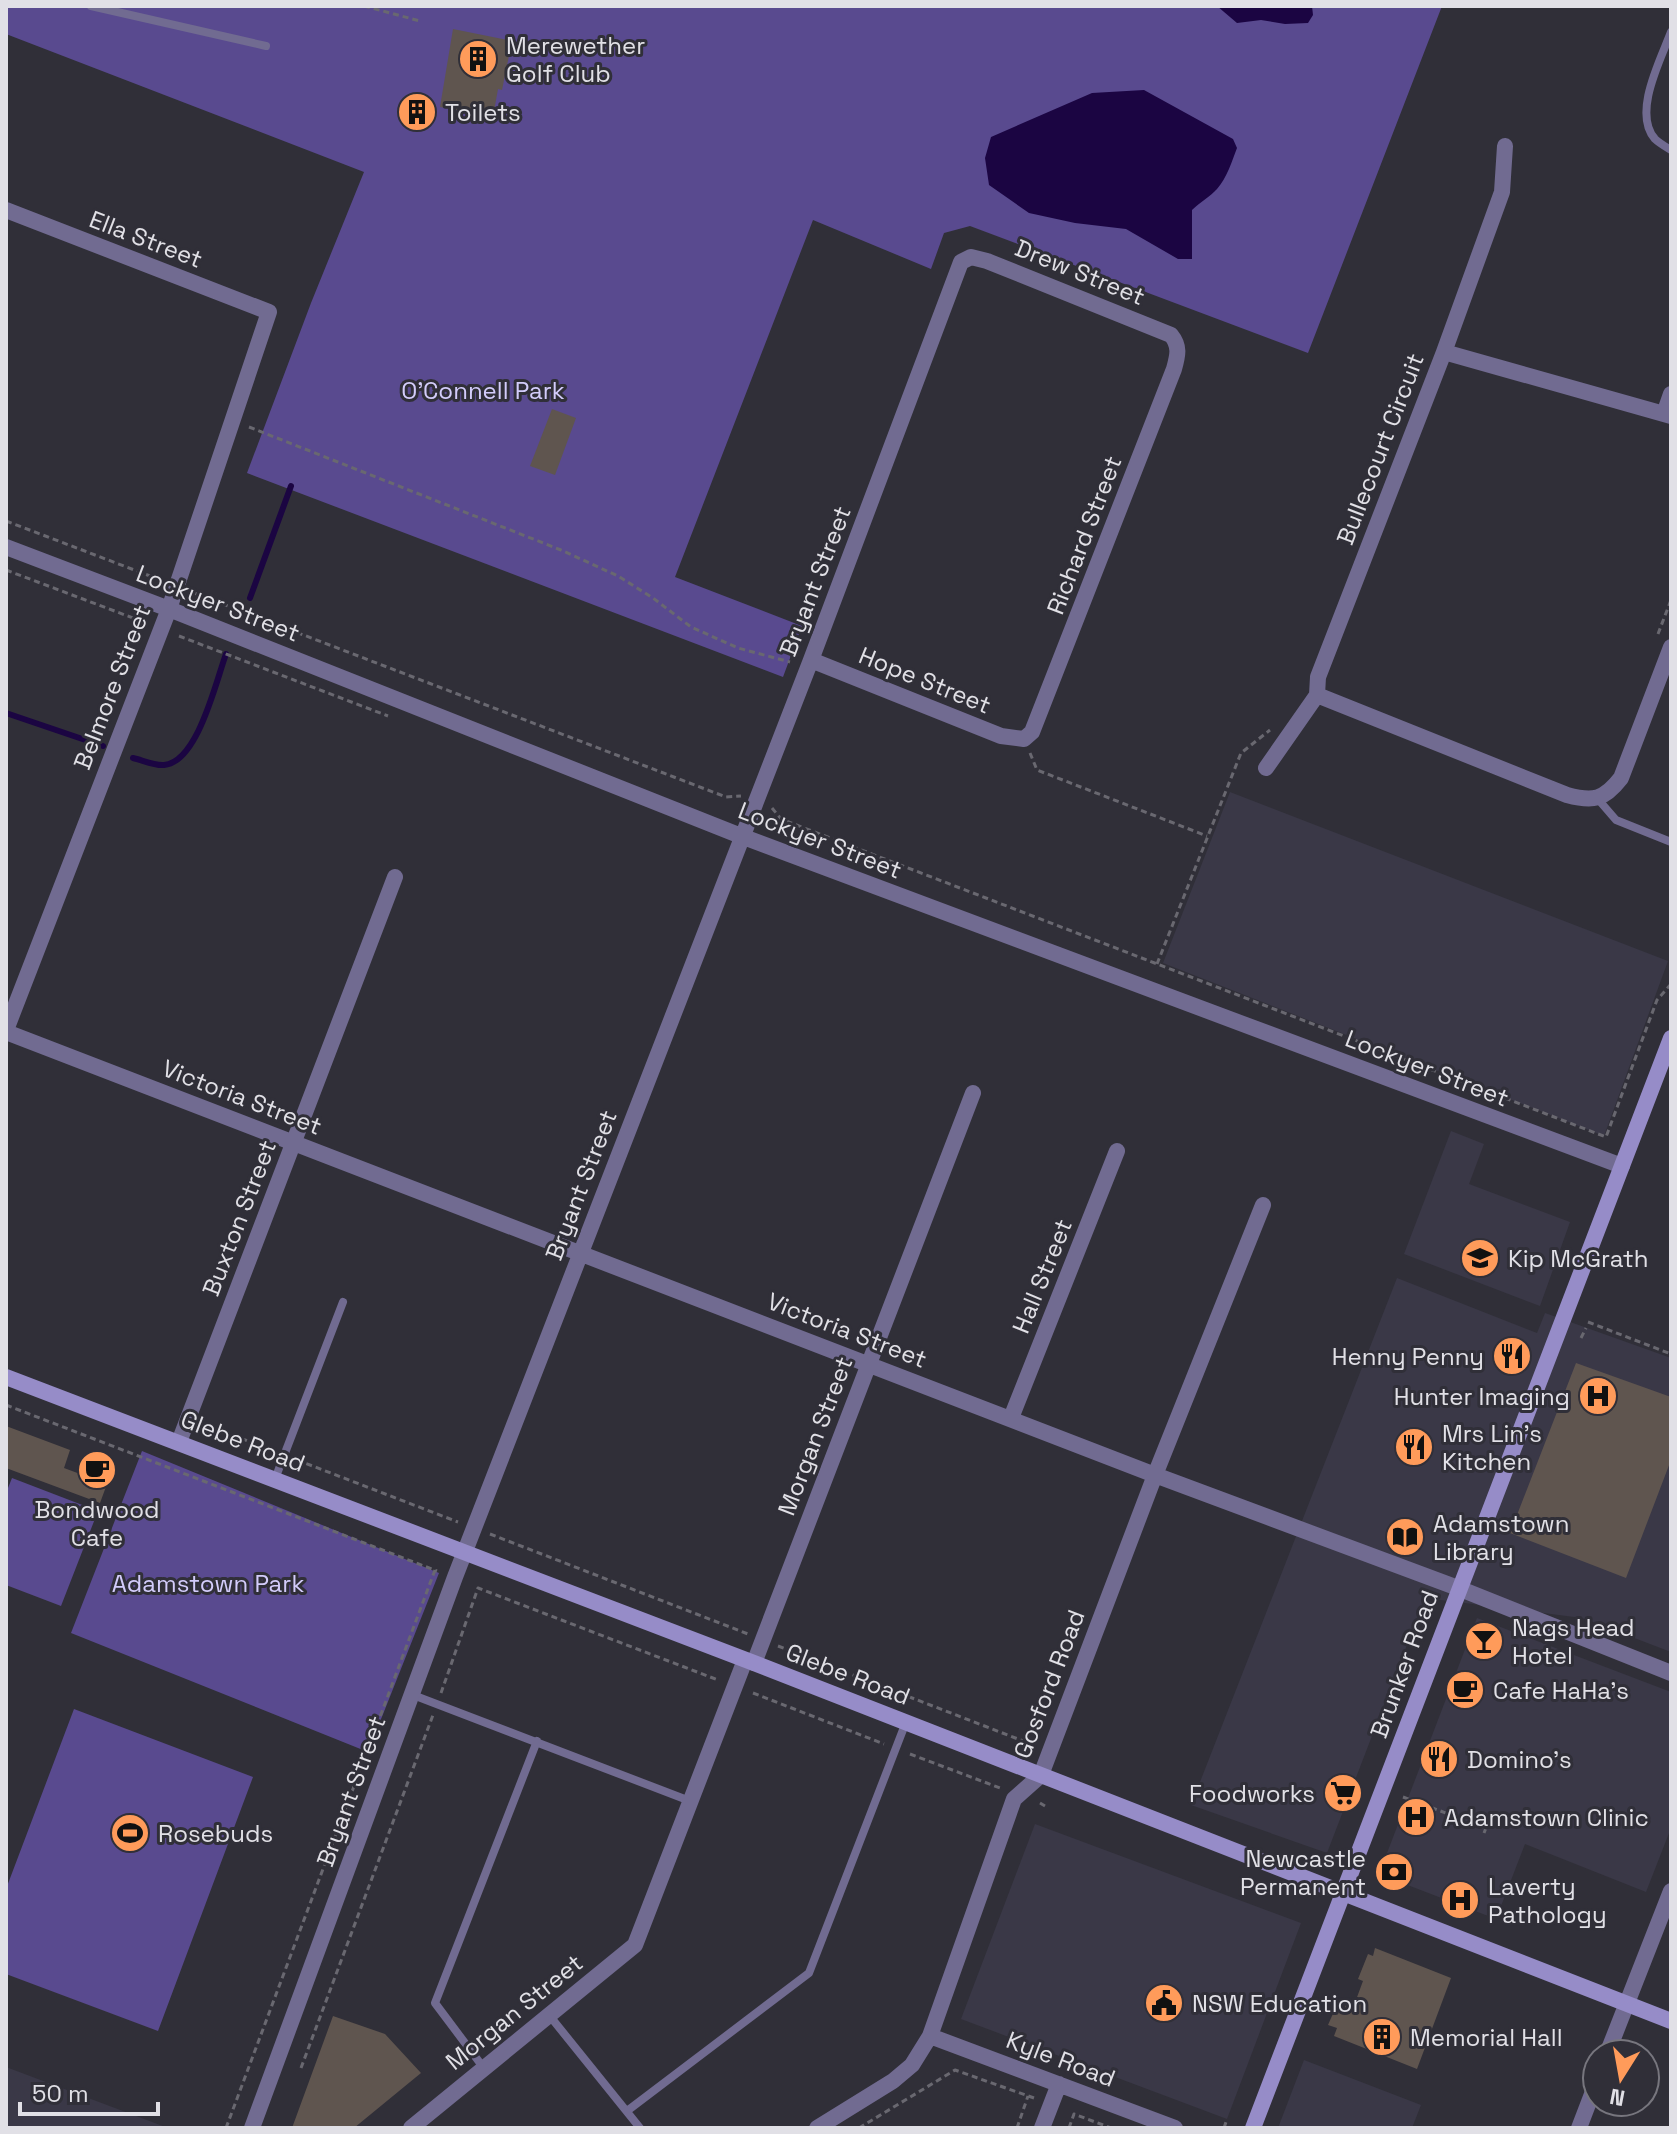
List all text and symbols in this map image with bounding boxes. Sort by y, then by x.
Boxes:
place label: Merewether Golf Club [506,30,645,89]
building icon: Merewether Golf Club [457,38,499,80]
building icon: Toilets [396,91,438,133]
place label: Toilets [445,97,521,128]
street label: Ella Street [85,203,207,275]
street label: Drew Street [1011,232,1149,312]
street label: Bullecourt Circuit [1329,349,1431,549]
park label: O'Connell Park [401,375,565,406]
street label: Richard Street [1040,451,1128,619]
street label: Bryant Street [772,502,858,660]
street label: Lockyer Street [132,558,304,648]
street label: Belmore Street [66,600,158,774]
street label: Hope Street [854,639,996,721]
street label: Lockyer Street [734,795,906,885]
street label: Lockyer Street [1341,1023,1513,1113]
street label: Victoria Street [158,1052,326,1142]
street label: Bryant Street [538,1106,624,1264]
street label: Buxton Street [195,1136,283,1300]
street label: Hall Street [1005,1214,1079,1338]
school or university icon: Kip McGrath [1459,1237,1501,1279]
place label: Kip McGrath [1508,1243,1649,1274]
street label: Victoria Street [763,1285,931,1375]
restaurant icon: Henny Penny [1491,1335,1533,1377]
place label: Henny Penny [1332,1341,1484,1372]
street label: Morgan Street [770,1352,860,1520]
hospital icon: Hunter Imaging [1577,1375,1619,1417]
place label: Hunter Imaging [1394,1381,1570,1412]
street label: Glebe Road [176,1403,310,1479]
place label: Mrs Lin’s Kitchen [1442,1418,1542,1477]
restaurant icon: Mrs Lin’s Kitchen [1393,1426,1435,1468]
cafe icon: Bondwood Cafe [76,1449,118,1491]
place label: Bondwood Cafe [35,1494,159,1553]
place label: Adamstown Library [1433,1508,1570,1567]
library icon: Adamstown Library [1384,1516,1426,1558]
park label: Adamstown Park [112,1568,304,1599]
street label: Brunker Road [1363,1586,1445,1742]
street label: Gosford Road [1006,1605,1092,1763]
place label: Nags Head Hotel [1512,1612,1635,1671]
bar icon: Nags Head Hotel [1463,1620,1505,1662]
street label: Glebe Road [781,1636,915,1712]
cafe icon: Cafe HaHa's [1444,1669,1486,1711]
place label: Cafe HaHa's [1493,1675,1629,1706]
street label: Bryant Street [309,1711,393,1871]
restaurant icon: Domino's [1418,1738,1460,1780]
place label: Domino's [1467,1744,1572,1775]
supermarket icon: Foodworks [1322,1772,1364,1814]
place label: Foodworks [1189,1778,1315,1809]
hospital icon: Adamstown Clinic [1395,1796,1437,1838]
place label: Adamstown Clinic [1444,1802,1649,1833]
sports icon: Rosebuds [109,1812,151,1854]
place label: Rosebuds [158,1818,273,1849]
place label: Newcastle Permanent [1240,1843,1366,1902]
bank icon: Newcastle Permanent [1373,1851,1415,1893]
place label: Laverty Pathology [1488,1871,1607,1930]
hospital icon: Laverty Pathology [1439,1879,1481,1921]
street label: Morgan Street [439,1947,589,2077]
public building icon: NSW Education [1143,1982,1185,2024]
place label: NSW Education [1192,1988,1367,2019]
building icon: Memorial Hall [1361,2016,1403,2058]
place label: Memorial Hall [1410,2022,1563,2053]
street label: Kyle Road [1002,2024,1120,2094]
north arrow [1581,2038,1661,2118]
scale bar [20,2066,158,2116]
text: 50 m [32,2078,89,2109]
text: N [1607,2082,1627,2113]

